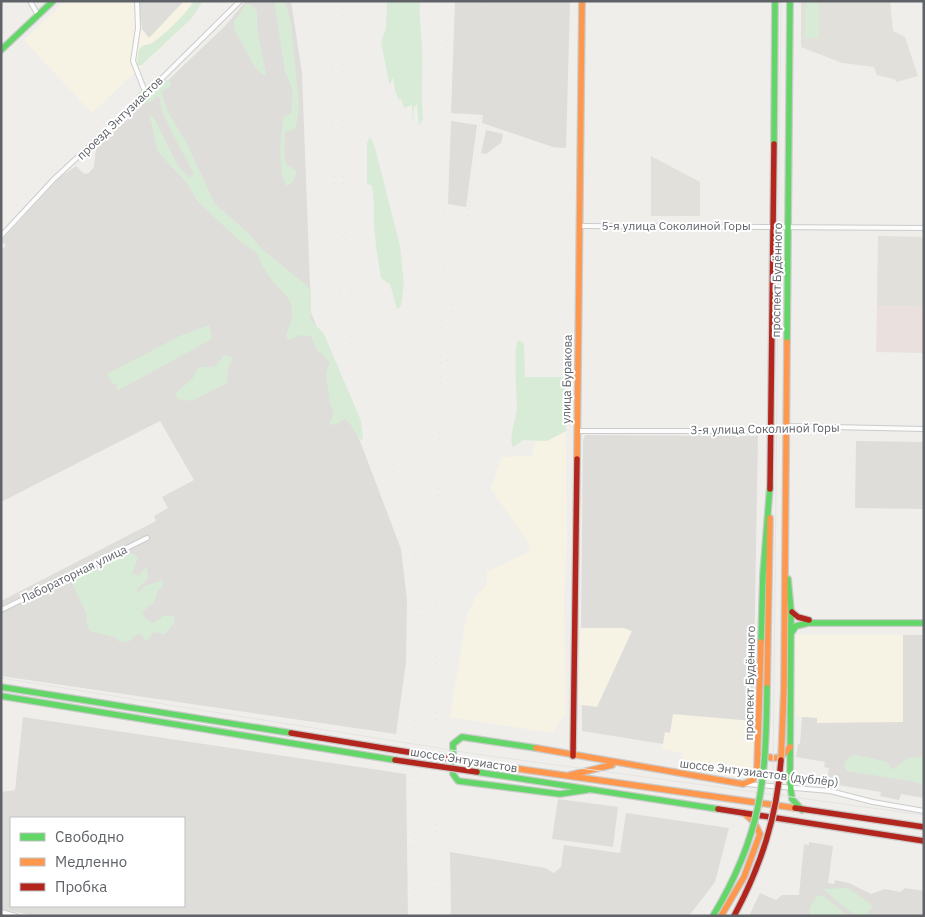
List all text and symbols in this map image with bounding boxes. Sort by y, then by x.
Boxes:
street label: проезд Энтузиастов [73,73,166,163]
street label: 5-я улица Соколиной Горы [601,218,751,233]
street label: проспект Будённого [768,222,785,337]
street label: улица Буракова [558,334,575,424]
street label: 3-я улица Соколиной Горы [690,420,840,437]
street label: Лабораторная улица [18,541,130,606]
street label: проспект Будённого [741,625,758,740]
street label: шоссе Энтузиастов [409,744,519,775]
street label: шоссе Энтузиастов (дублёр) [679,755,839,790]
legend [10,817,185,907]
text: Свободно [55,827,124,846]
text: Медленно [55,852,127,871]
text: Пробка [55,877,107,896]

